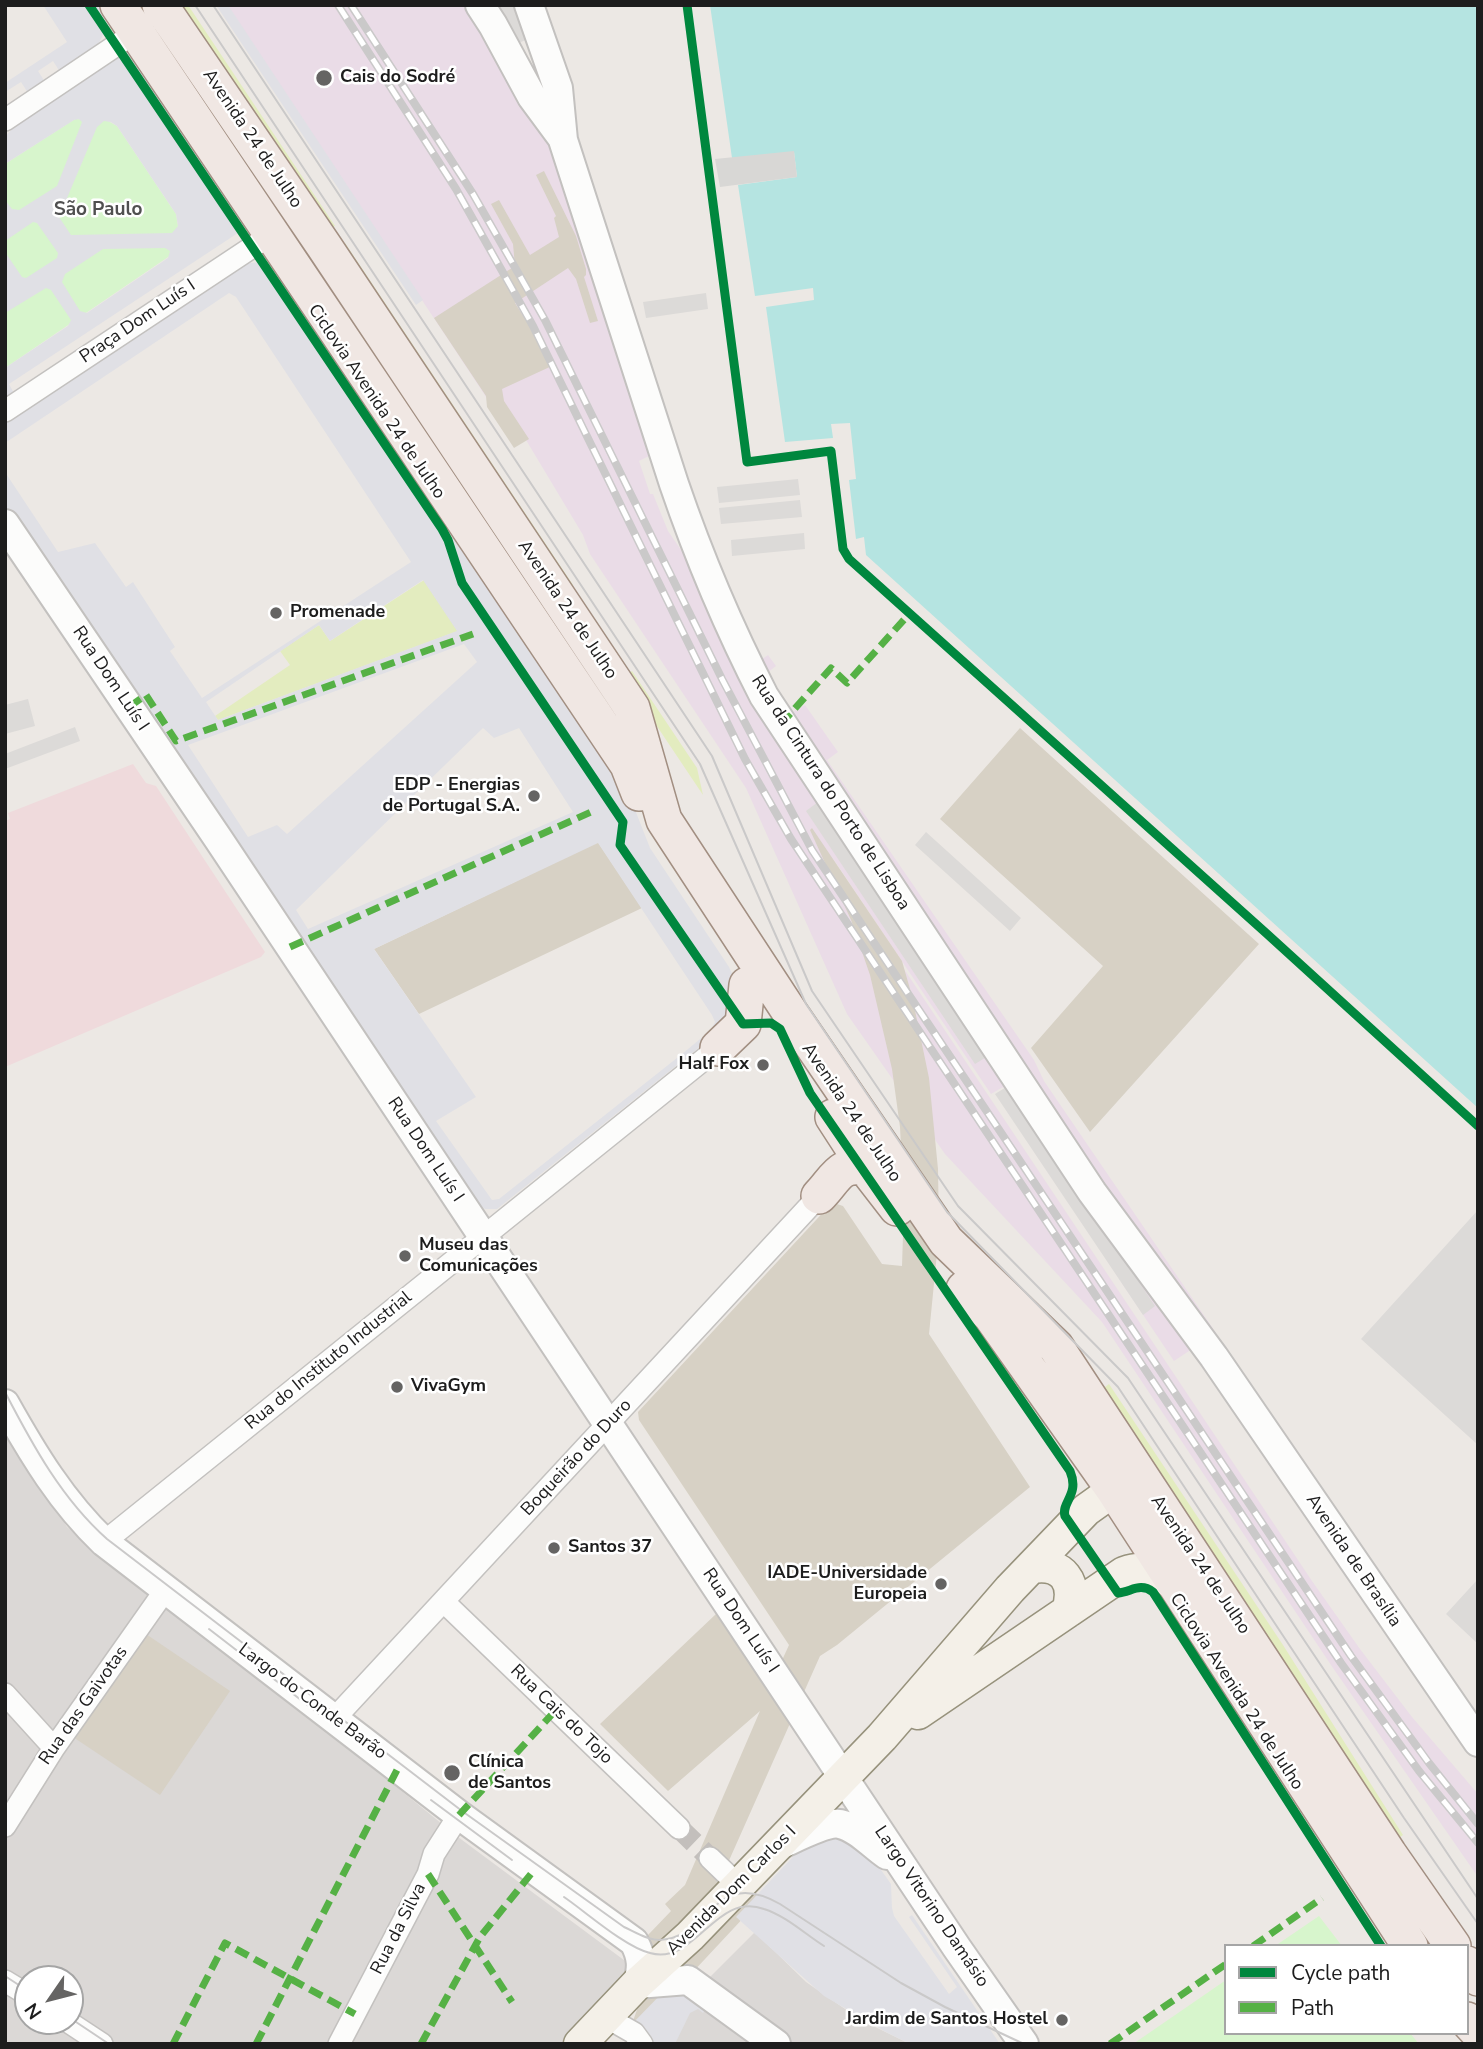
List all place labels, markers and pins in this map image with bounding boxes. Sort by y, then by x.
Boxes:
place label: Cais do Sodré [340,67,455,89]
marker: Cais do Sodré [314,68,334,88]
place label: Promenade [290,602,385,624]
marker: Promenade [268,605,284,621]
place label: EDP - Energias de Portugal S.A. [382,775,520,818]
marker: EDP - Energias de Portugal S.A. [526,788,542,804]
place label: Half Fox [679,1054,749,1076]
marker: Half Fox [755,1057,771,1073]
place label: Museu das Comunicações [419,1235,538,1278]
marker: Museu das Comunicações [397,1248,413,1264]
place label: VivaGym [411,1376,486,1398]
marker: VivaGym [389,1379,405,1395]
place label: Santos 37 [568,1537,652,1559]
marker: Santos 37 [546,1540,562,1556]
place label: IADE-Universidade Europeia [767,1563,927,1606]
marker: IADE-Universidade Europeia [933,1576,949,1592]
place label: Clínica de Santos [468,1752,551,1795]
marker: Clínica de Santos [442,1763,462,1783]
place label: Jardim de Santos Hostel [846,2009,1048,2031]
marker: Jardim de Santos Hostel [1054,2012,1070,2028]

